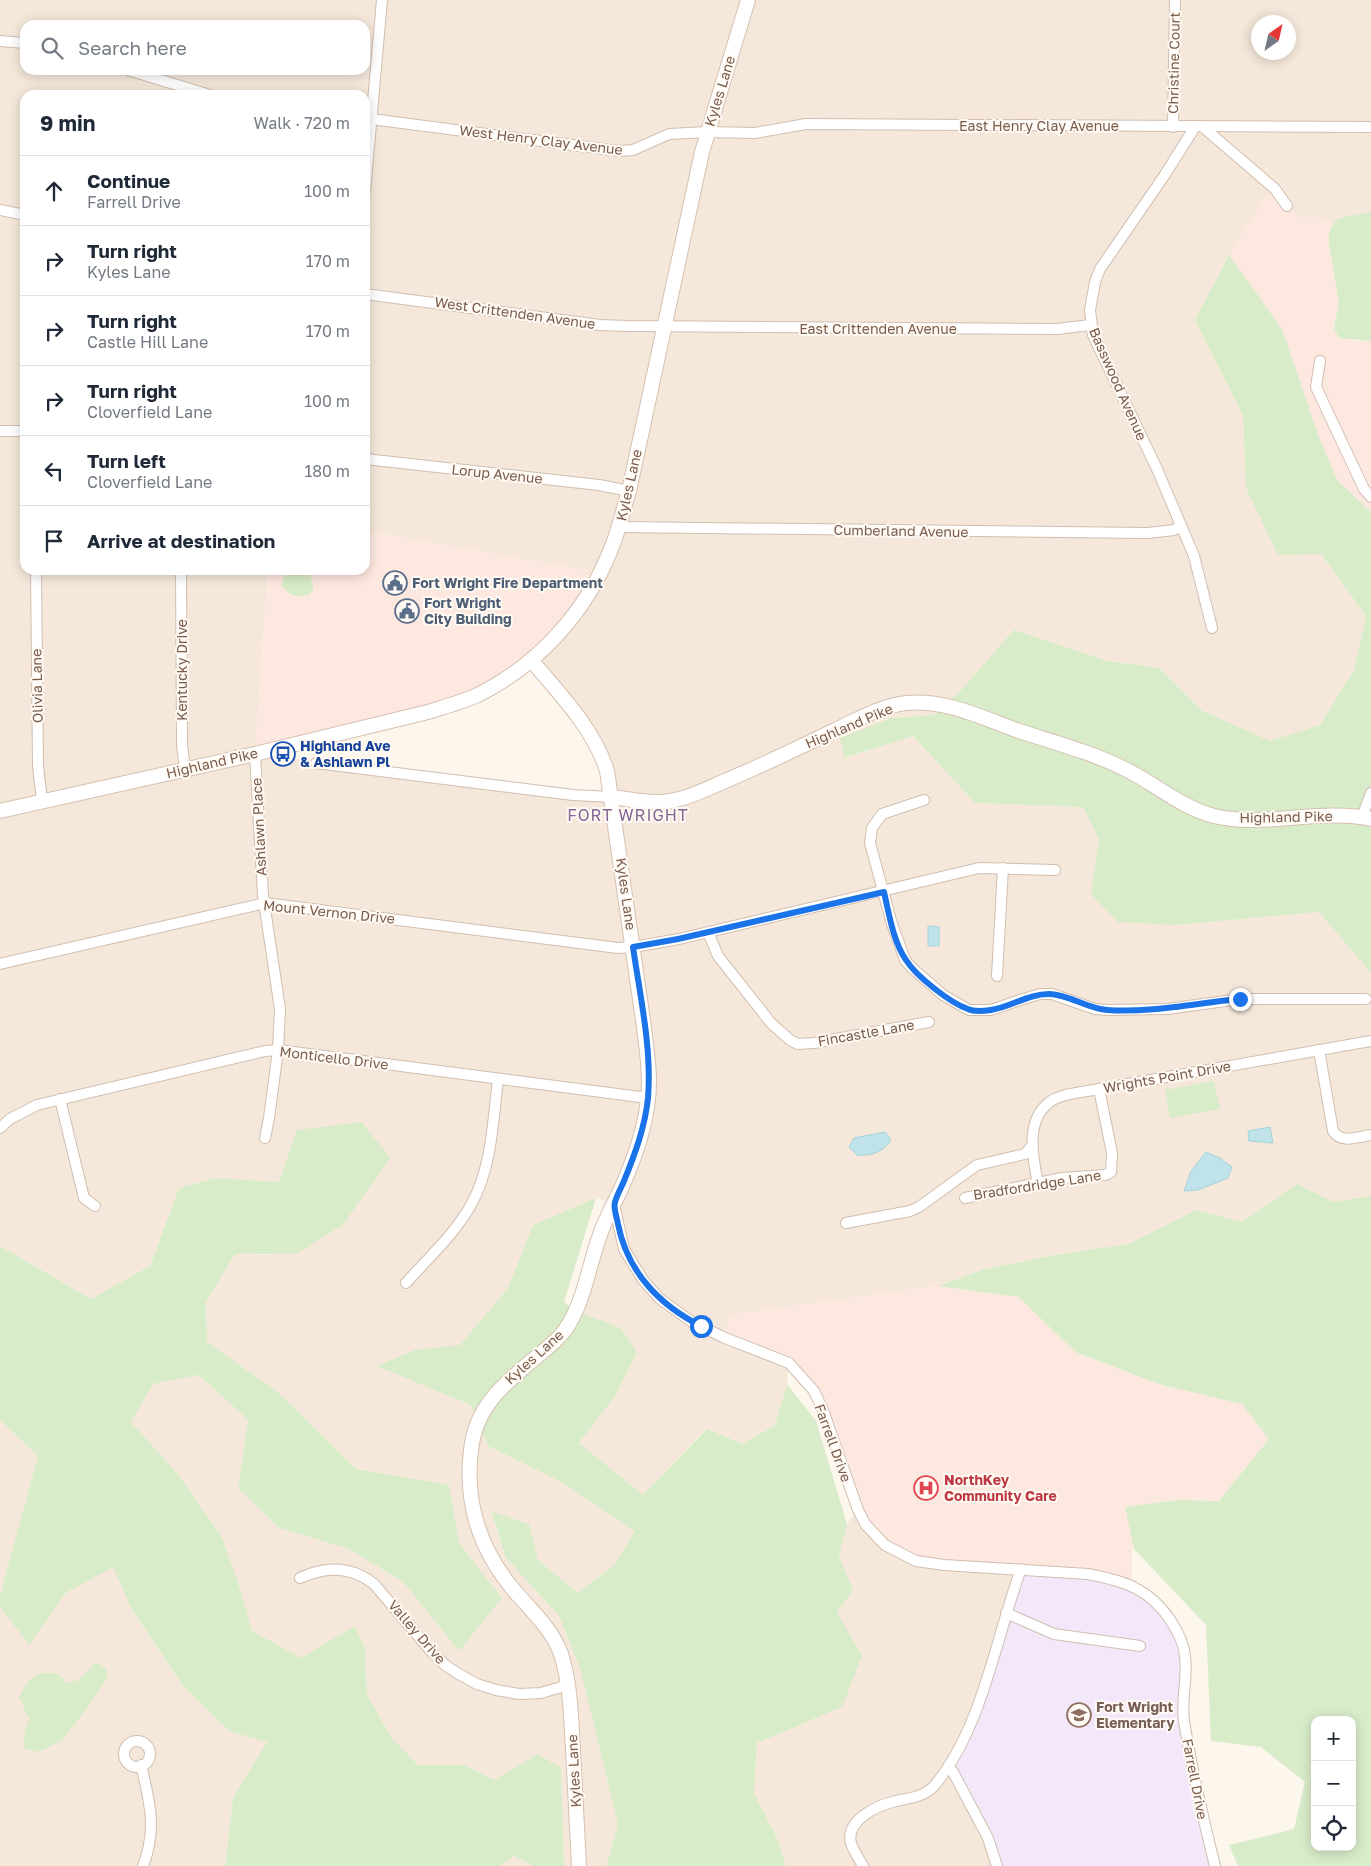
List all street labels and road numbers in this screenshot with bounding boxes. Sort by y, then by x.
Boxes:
street label: Christine Court [1164,12,1183,114]
street label: Kyles Lane [701,53,738,128]
street label: East Henry Clay Avenue [959,117,1119,134]
street label: West Henry Clay Avenue [458,121,624,158]
street label: West Crittenden Avenue [434,293,597,332]
street label: East Crittenden Avenue [799,320,957,337]
street label: Basswood Avenue [1086,325,1151,443]
street label: Kyles Lane [612,447,645,522]
street label: Lorup Avenue [451,460,544,487]
street label: Cumberland Avenue [833,521,969,540]
street label: Kentucky Drive [173,619,190,721]
street label: Olivia Lane [27,649,46,723]
street label: Highland Pike [802,699,895,752]
street label: Highland Pike [164,744,259,781]
street label: Ashlawn Place [247,777,270,877]
street label: Highland Pike [1239,807,1333,826]
street label: Kyles Lane [613,857,640,931]
street label: Mount Vernon Drive [262,896,396,927]
street label: Fincastle Lane [816,1016,916,1049]
street label: Monticello Drive [279,1042,389,1073]
street label: Wrights Point Drive [1102,1057,1232,1096]
street label: Bradfordridge Lane [972,1166,1102,1203]
street label: Kyles Lane [501,1326,567,1387]
street label: Farrell Drive [811,1401,855,1484]
street label: Valley Drive [385,1596,450,1667]
street label: Kyles Lane [563,1734,584,1808]
street label: Farrell Drive [1179,1737,1212,1821]

